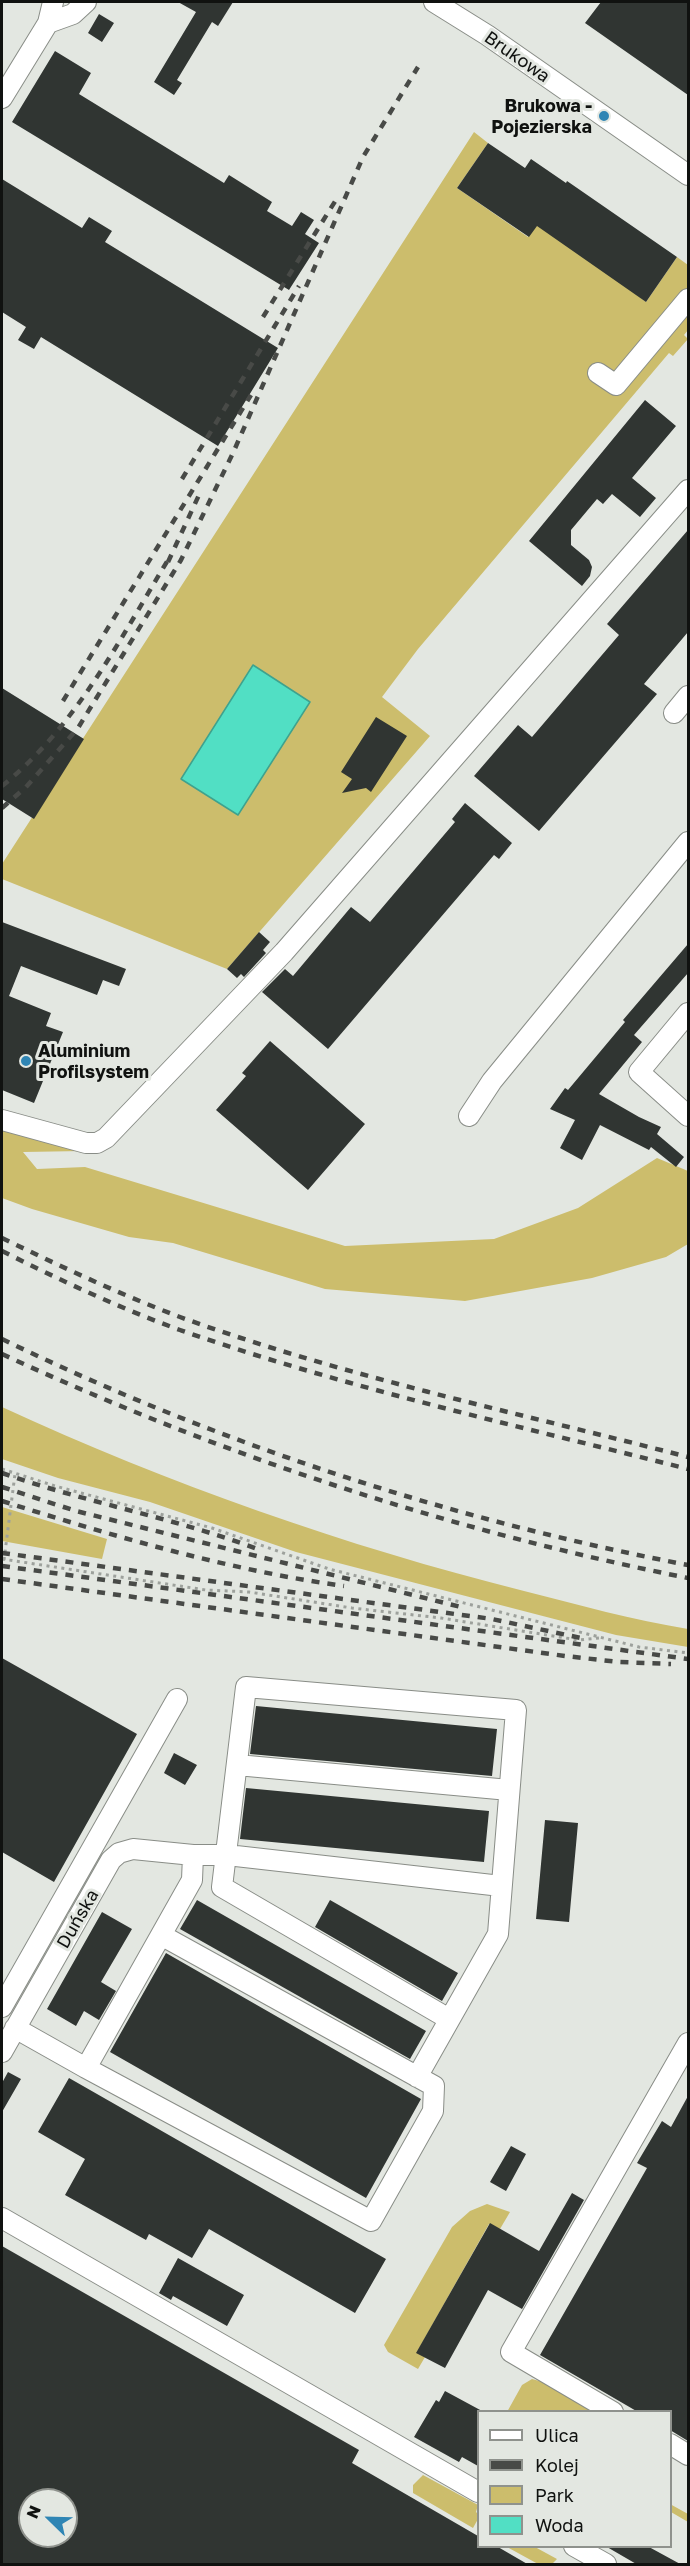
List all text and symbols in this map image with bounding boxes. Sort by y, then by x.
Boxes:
street label: Brukowa [480,27,554,87]
place label: Brukowa - Pojezierska [491,95,592,138]
marker: Brukowa - Pojezierska [597,109,611,123]
place label: Aluminium Profilsystem [38,1040,149,1082]
marker: Aluminium Profilsystem [19,1054,33,1068]
street label: Duńska [53,1886,103,1952]
legend [477,2410,672,2548]
text: Ulica [535,2424,579,2446]
text: Kolej [535,2454,579,2476]
text: Park [535,2484,574,2506]
north arrow [18,2488,78,2548]
text: N [22,2502,45,2521]
text: Woda [535,2514,584,2536]

